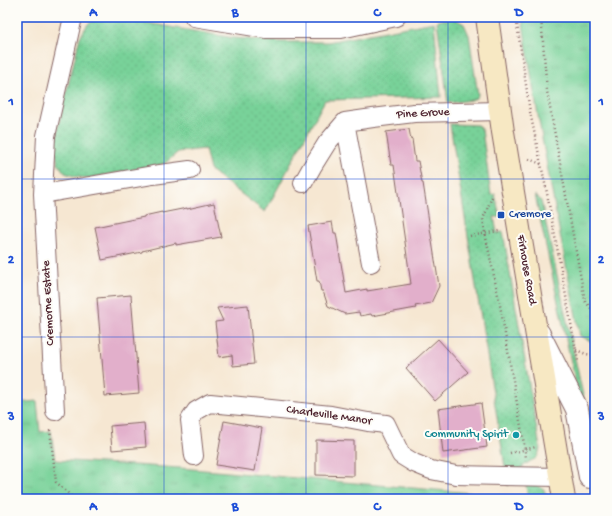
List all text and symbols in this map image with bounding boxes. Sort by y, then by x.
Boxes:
text: A [88,6,98,21]
text: B [231,6,240,21]
text: C [372,6,382,21]
text: D [514,6,524,21]
text: 1 [7,95,14,110]
text: 1 [597,95,604,110]
street label: Pine Grove [395,106,451,122]
place label: Cremore [509,208,552,222]
marker: Cremore [496,210,506,220]
street label: Firhouse Road [513,233,539,307]
text: 2 [8,253,15,268]
text: 2 [598,253,605,268]
street label: Cremorne Estate [40,259,58,346]
street label: Charleville Manor [285,403,374,429]
text: 3 [7,410,15,425]
text: 3 [597,410,605,425]
place label: Community Spirit [425,428,509,442]
marker: Community Spirit [511,430,521,440]
text: A [88,500,98,515]
text: B [231,500,240,515]
text: C [372,500,382,515]
text: D [514,500,524,515]

